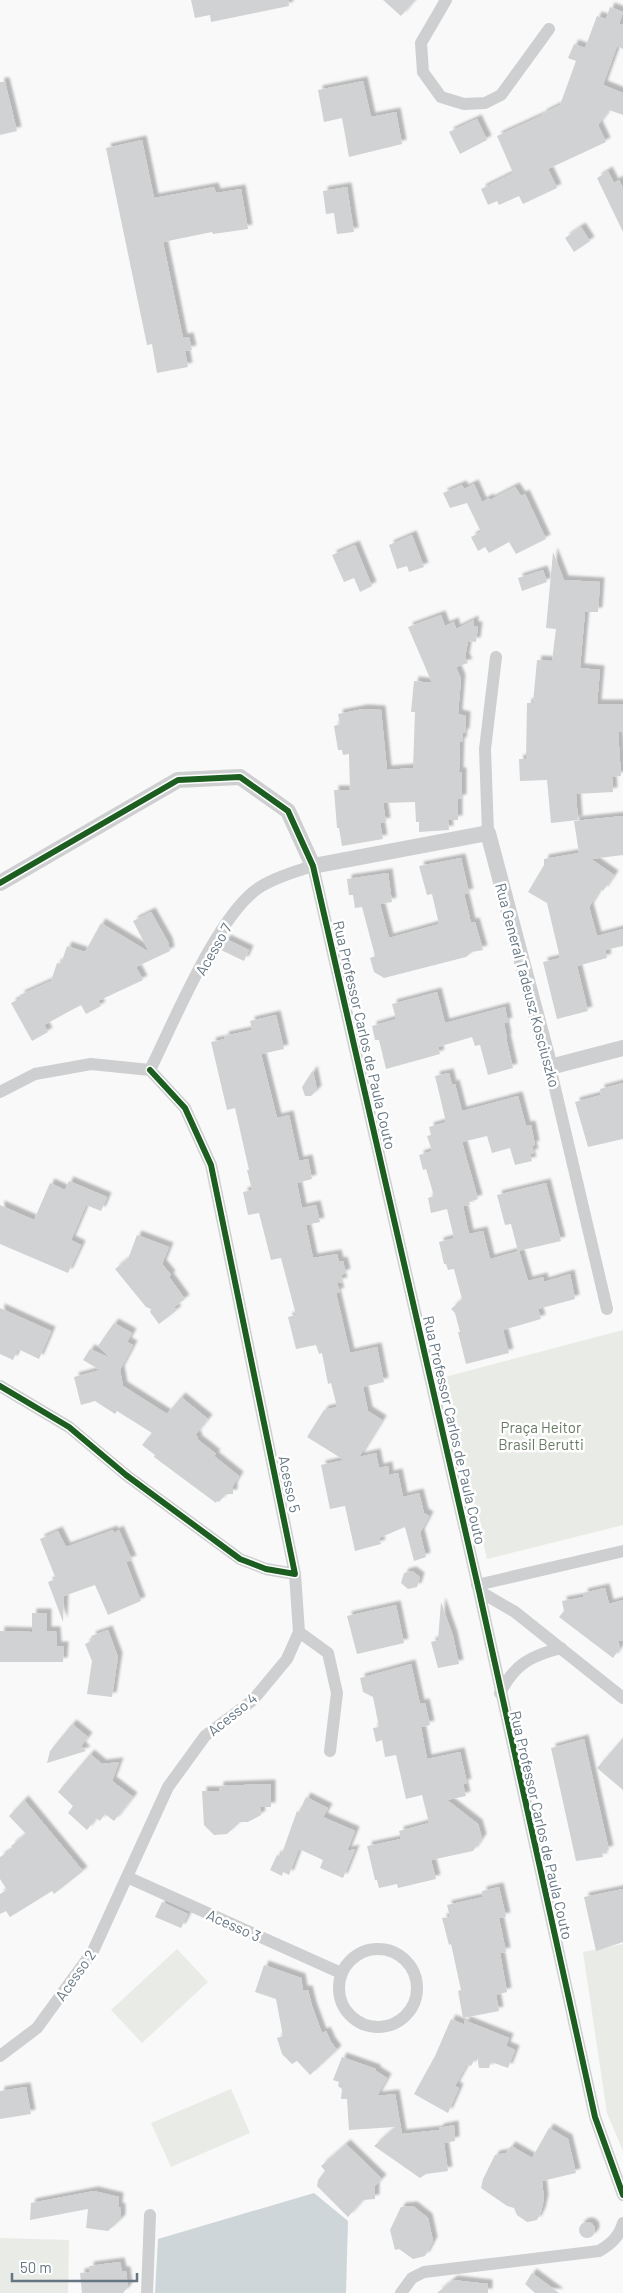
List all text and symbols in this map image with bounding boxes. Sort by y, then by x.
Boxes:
street label: Rua General Tadeusz Kosciuszko [492,881,564,1089]
street label: Rua Professor Carlos de Paula Couto [330,919,400,1151]
street label: Acesso 7 [191,920,235,978]
street label: Rua Professor Carlos de Paula Couto [420,1314,490,1546]
park label: Praça Heitor Brasil Berutti [498,1418,584,1453]
street label: Acesso 5 [275,1454,305,1514]
street label: Acesso 4 [204,1689,260,1739]
street label: Rua Professor Carlos de Paula Couto [507,1709,577,1941]
street label: Acesso 3 [204,1905,264,1945]
street label: Acesso 2 [51,1946,99,2004]
scale bar [12,2250,138,2282]
text: 50 m [20,2258,52,2276]

